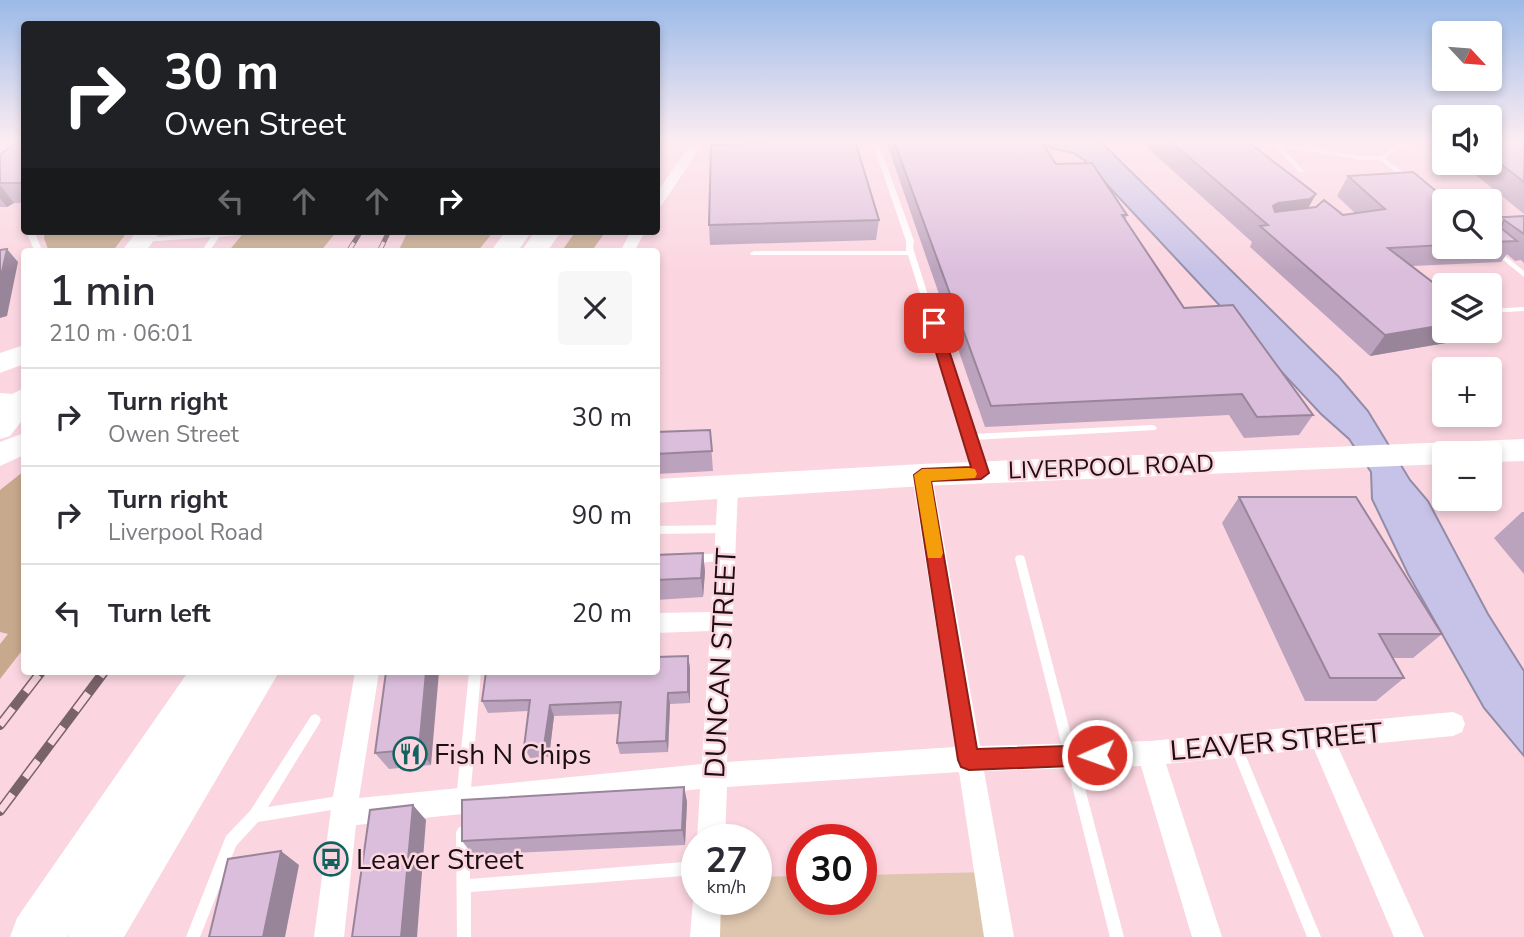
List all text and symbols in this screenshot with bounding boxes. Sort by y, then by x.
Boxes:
north arrow [1432,21,1502,91]
map controls [1432,21,1502,511]
text: 30 m [164,39,279,106]
icon: right [49,49,140,140]
text: Owen Street [164,103,346,146]
button: sound [1432,105,1502,175]
icon: left [212,182,250,220]
icon: ahead [285,182,323,220]
icon: ahead [358,182,396,220]
icon: right [431,182,469,220]
button: search [1432,189,1502,259]
text: 1 min [49,263,156,320]
button: close [558,271,632,345]
button: layers [1432,273,1502,343]
pin [904,293,964,353]
icon: arrive [915,304,953,342]
text: 210 m · 06:01 [49,318,194,349]
button: + [1432,357,1502,427]
text: Turn right [108,384,227,419]
icon: right [49,398,87,436]
text: 30 m [572,400,632,435]
text: Owen Street [108,419,239,450]
button: − [1432,441,1502,511]
street label: LIVERPOOL ROAD [1007,447,1215,487]
text: Turn right [108,482,227,517]
icon: right [49,496,87,534]
text: 90 m [572,498,632,533]
text: Liverpool Road [108,517,263,548]
street label: DUNCAN STREET [696,547,746,779]
icon: left [49,594,87,632]
text: Turn left [108,596,211,631]
text: 20 m [572,596,632,631]
street label: LEAVER STREET [1168,714,1384,770]
position arrow [1060,718,1134,792]
restaurant icon: Fish N Chips [391,735,429,773]
place label: Fish N Chips [434,736,591,774]
speed limit sign: 30 [786,824,877,915]
text: 27 [705,837,748,884]
bus stop icon: Leaver Street [312,840,350,878]
place label: Leaver Street [356,841,524,879]
text: km/h [707,875,746,899]

